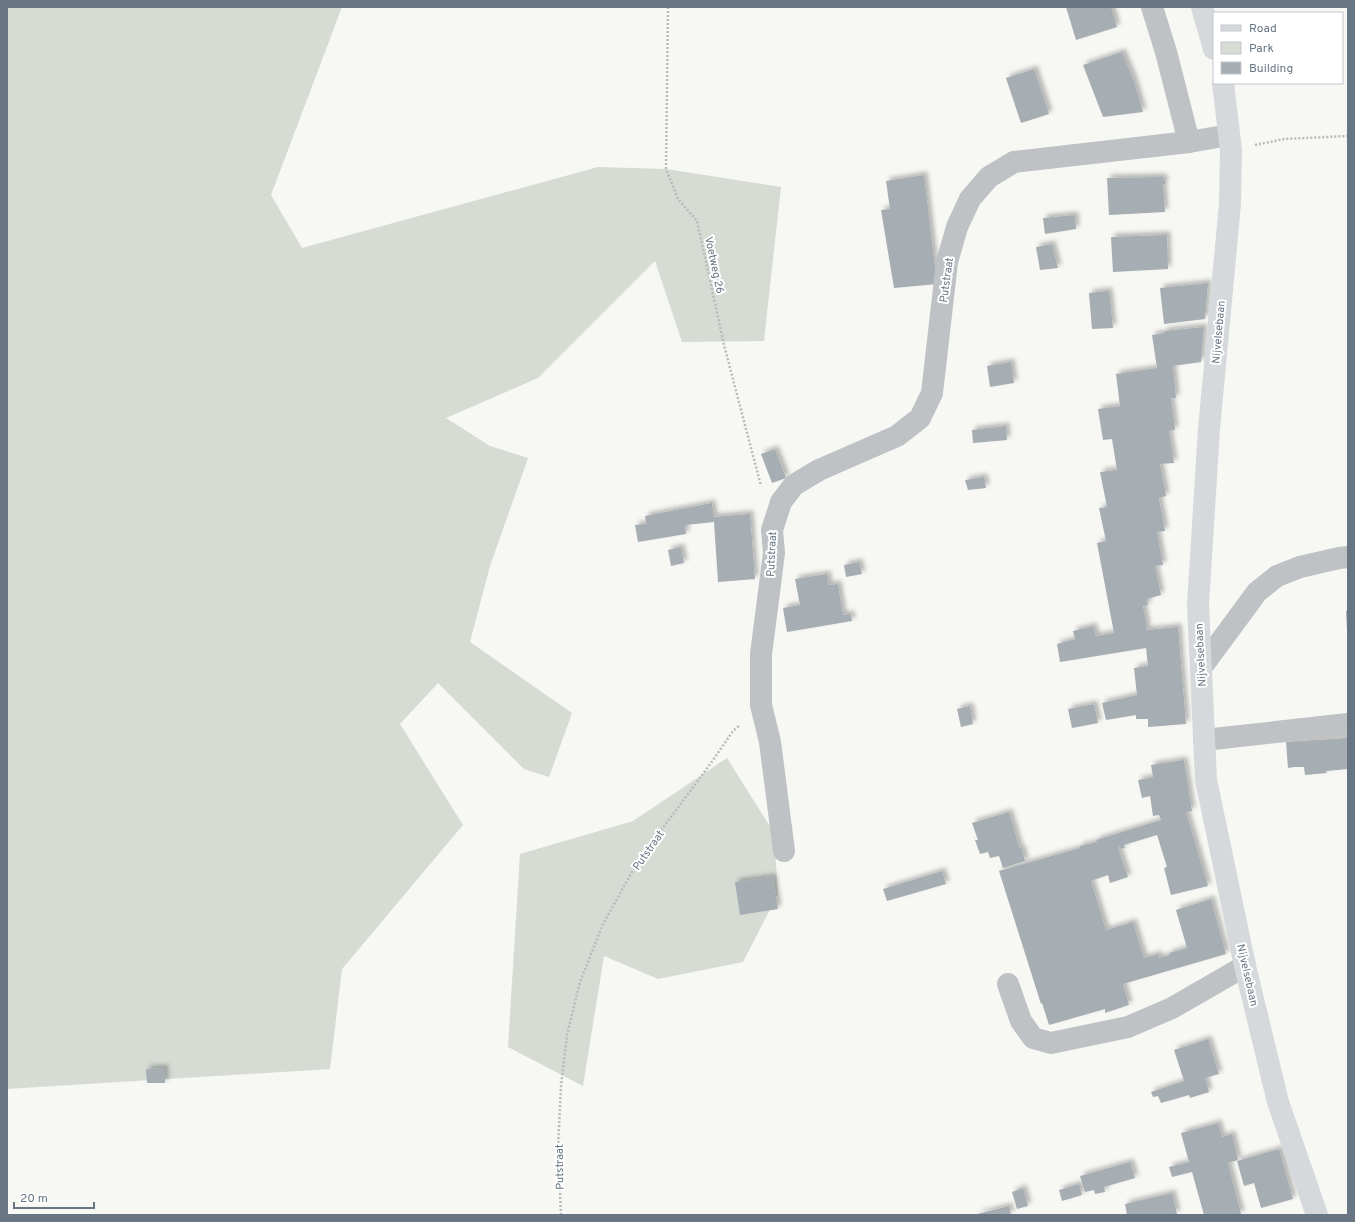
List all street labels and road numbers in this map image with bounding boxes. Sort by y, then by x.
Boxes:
street label: Voetweg 26 [701,235,727,295]
street label: Putstraat [937,257,957,304]
street label: Nijvelsebaan [1209,300,1229,364]
street label: Putstraat [764,531,780,577]
street label: Nijvelsebaan [1192,623,1210,687]
street label: Putstraat [630,828,668,873]
street label: Nijvelsebaan [1233,943,1261,1008]
street label: Putstraat [553,1144,567,1190]

